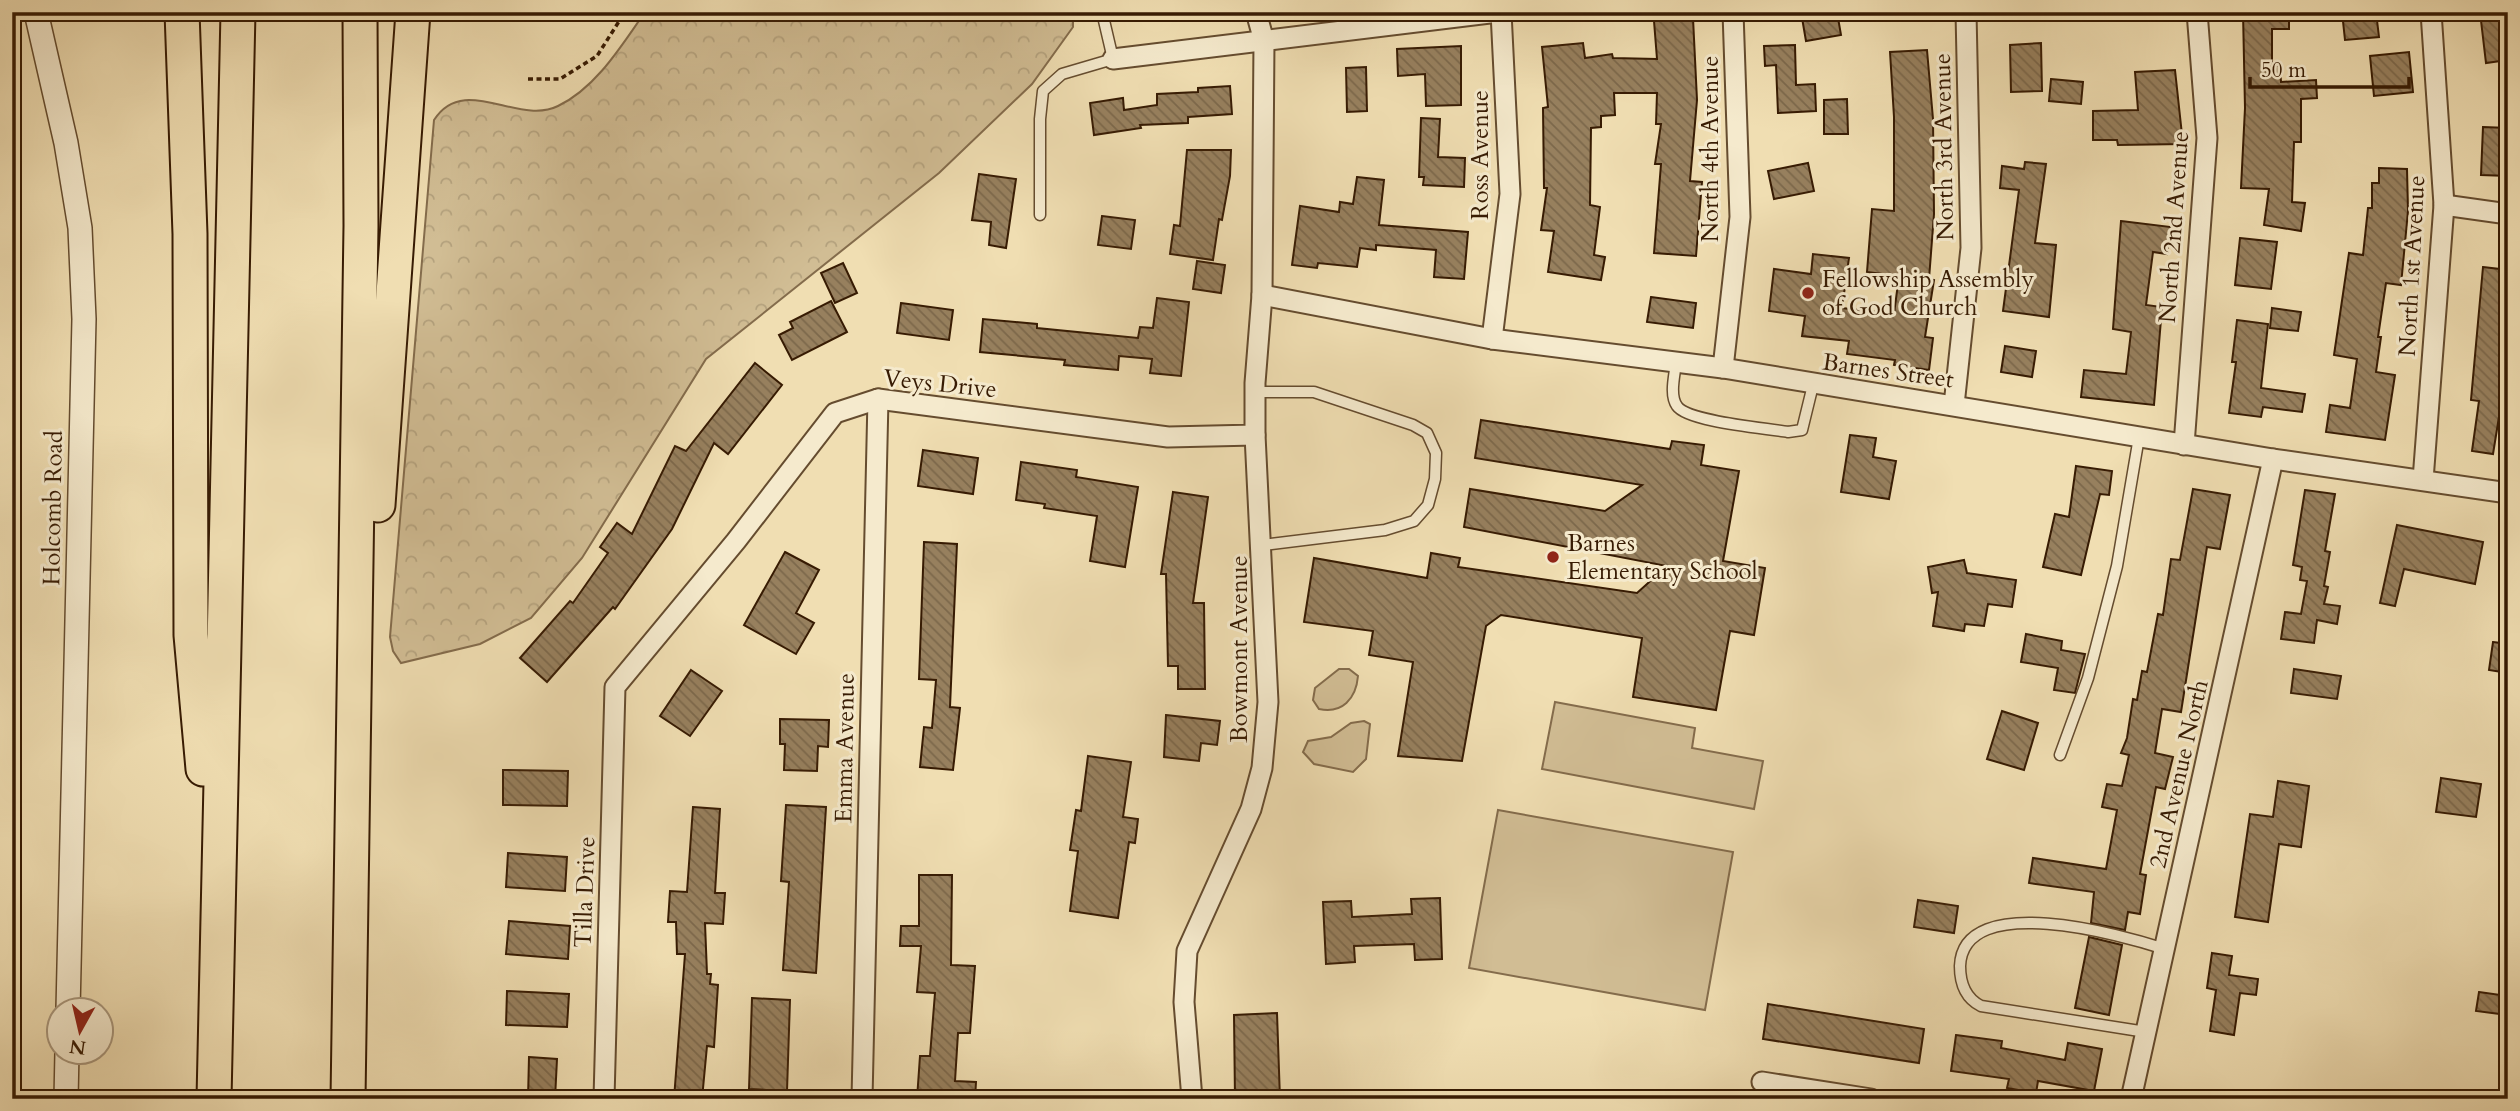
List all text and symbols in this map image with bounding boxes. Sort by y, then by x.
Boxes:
scale bar [2250,46,2410,90]
street label: North 3rd Avenue [1926,53,1962,241]
street label: North 4th Avenue [1694,56,1727,242]
text: 50 m [2261,56,2306,85]
street label: Ross Avenue [1464,90,1497,220]
street label: North 2nd Avenue [2151,130,2197,324]
street label: North 1st Avenue [2391,174,2433,358]
place label: Fellowship Assembly of God Church [1822,263,2034,324]
marker: Fellowship Assembly of God Church [1800,285,1816,301]
street label: Barnes Street [1820,345,1956,397]
street label: Veys Drive [882,362,998,406]
street label: Holcomb Road [35,430,71,586]
place label: Barnes Elementary School [1567,527,1758,588]
marker: Barnes Elementary School [1545,549,1561,565]
street label: Bowmont Avenue [1223,555,1256,743]
street label: Emma Avenue [827,673,863,823]
street label: 2nd Avenue North [2141,677,2217,871]
street label: Tilla Drive [567,836,603,948]
north arrow [46,996,116,1066]
text: N [67,1033,88,1061]

